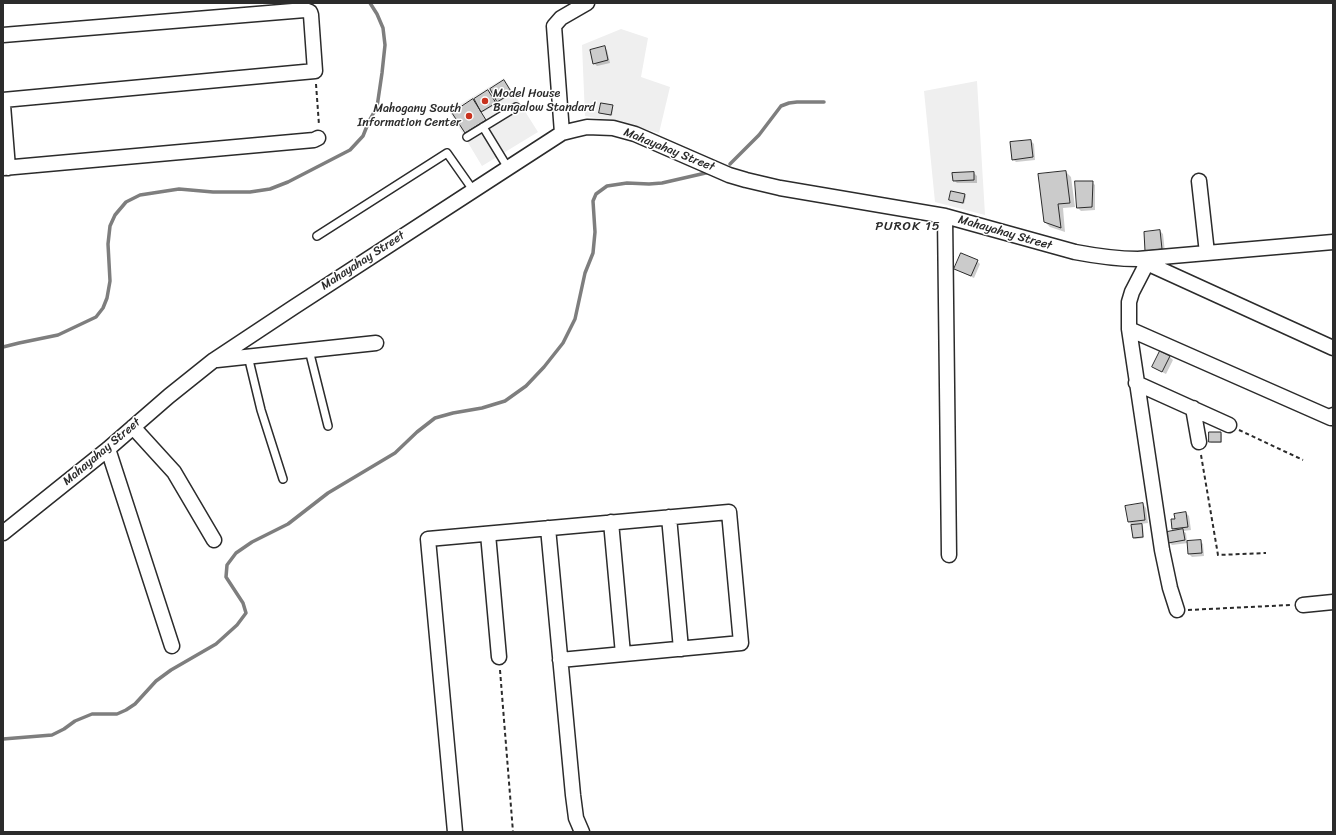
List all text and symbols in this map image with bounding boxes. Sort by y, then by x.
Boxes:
place label: Model House Bungalow Standard [493,87,595,115]
marker: Model House Bungalow Standard [480,96,490,106]
place label: Mahogany South Information Center [358,102,461,130]
marker: Mahogany South Information Center [464,111,474,121]
street label: Mahayahay Street [621,125,717,175]
street label: Mahayahay Street [956,213,1054,253]
district label: PUROK 15 [875,219,941,235]
street label: Mahayahay Street [318,229,408,293]
street label: Mahayahay Street [60,415,144,489]

